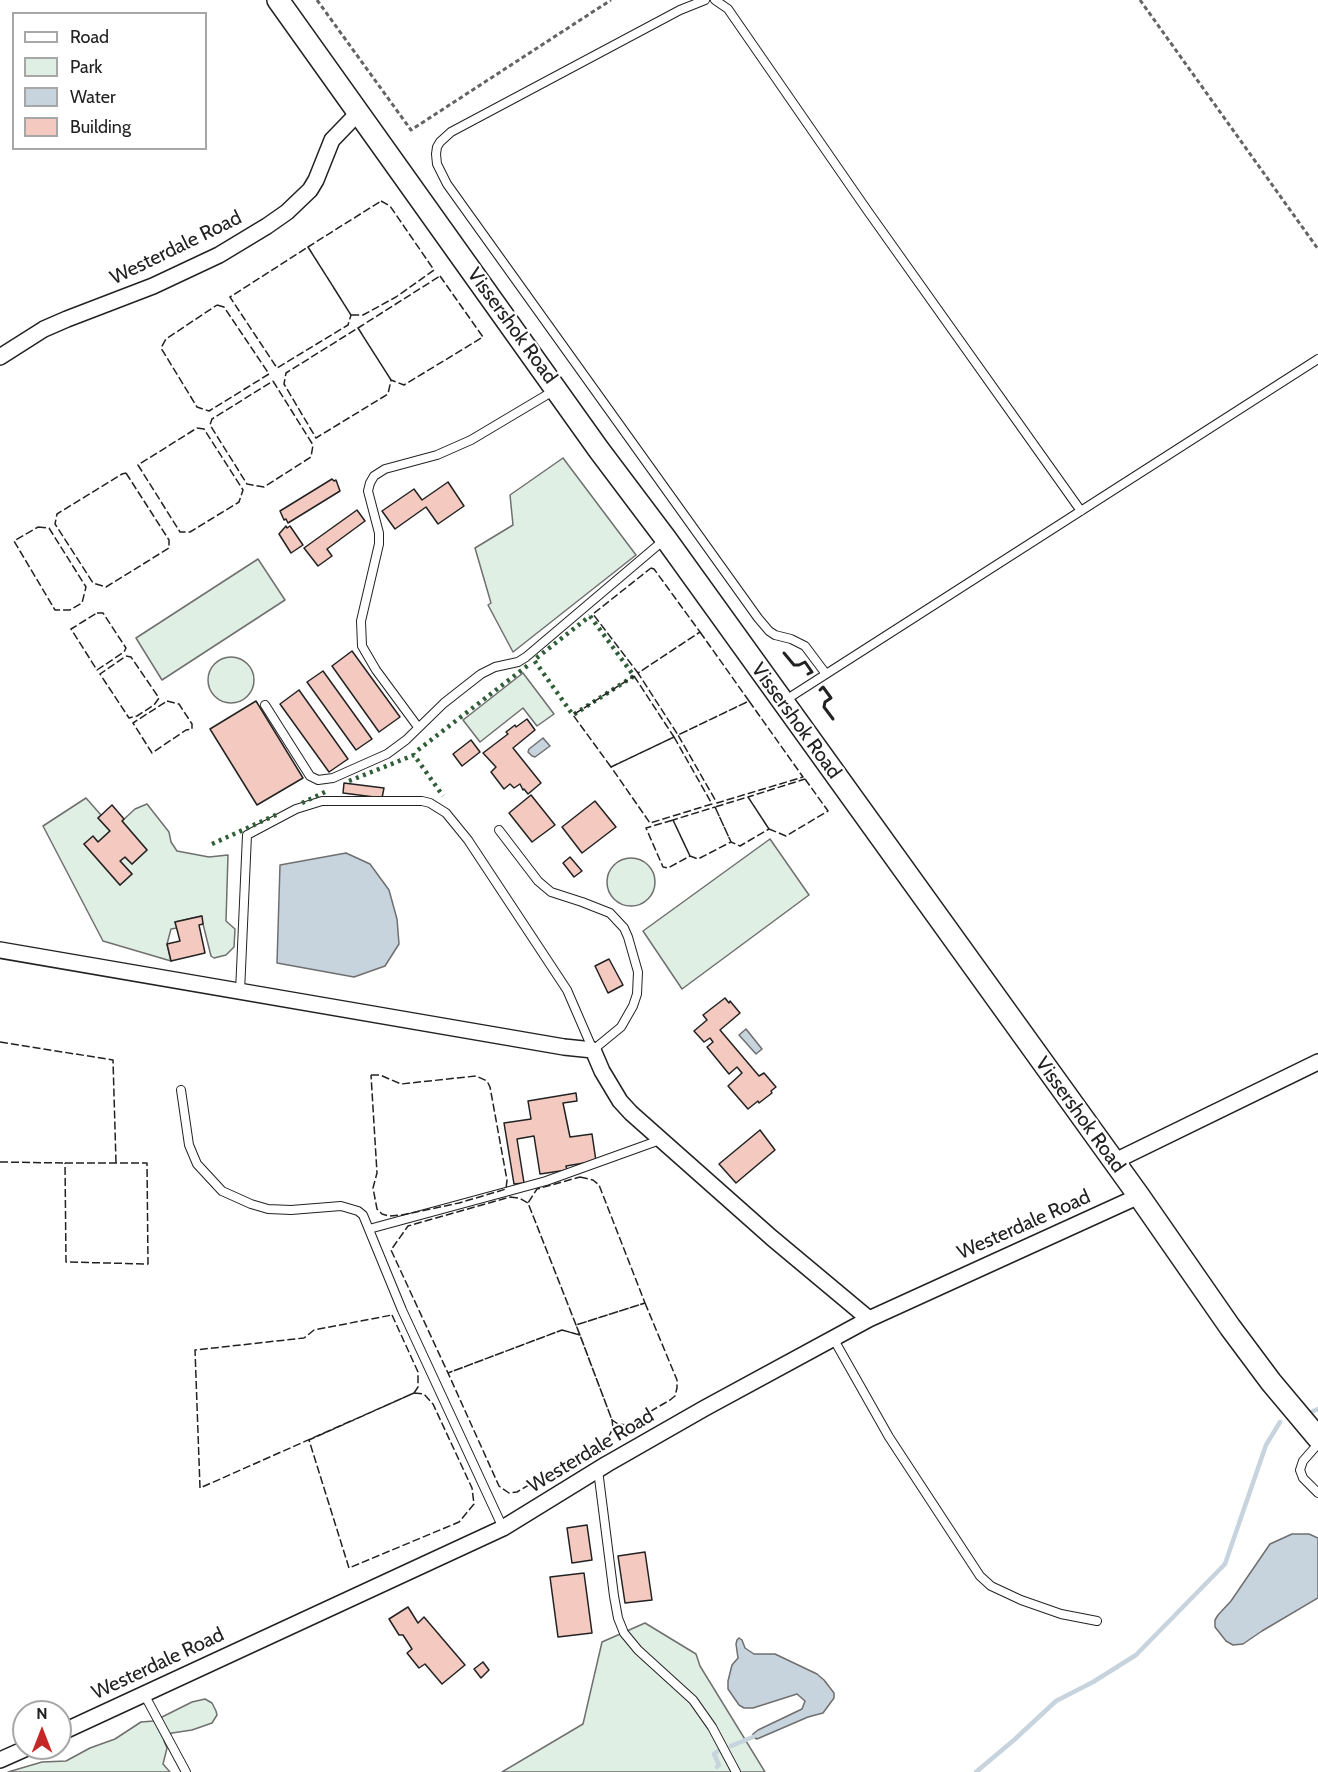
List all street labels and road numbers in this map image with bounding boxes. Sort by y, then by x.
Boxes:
street label: Westerdale Road [106,206,246,290]
street label: Vissershok Road [462,263,562,389]
street label: Vissershok Road [746,658,846,784]
street label: Vissershok Road [1030,1052,1130,1178]
street label: Westerdale Road [954,1185,1094,1265]
street label: Westerdale Road [524,1404,658,1498]
street label: Westerdale Road [88,1623,228,1705]

